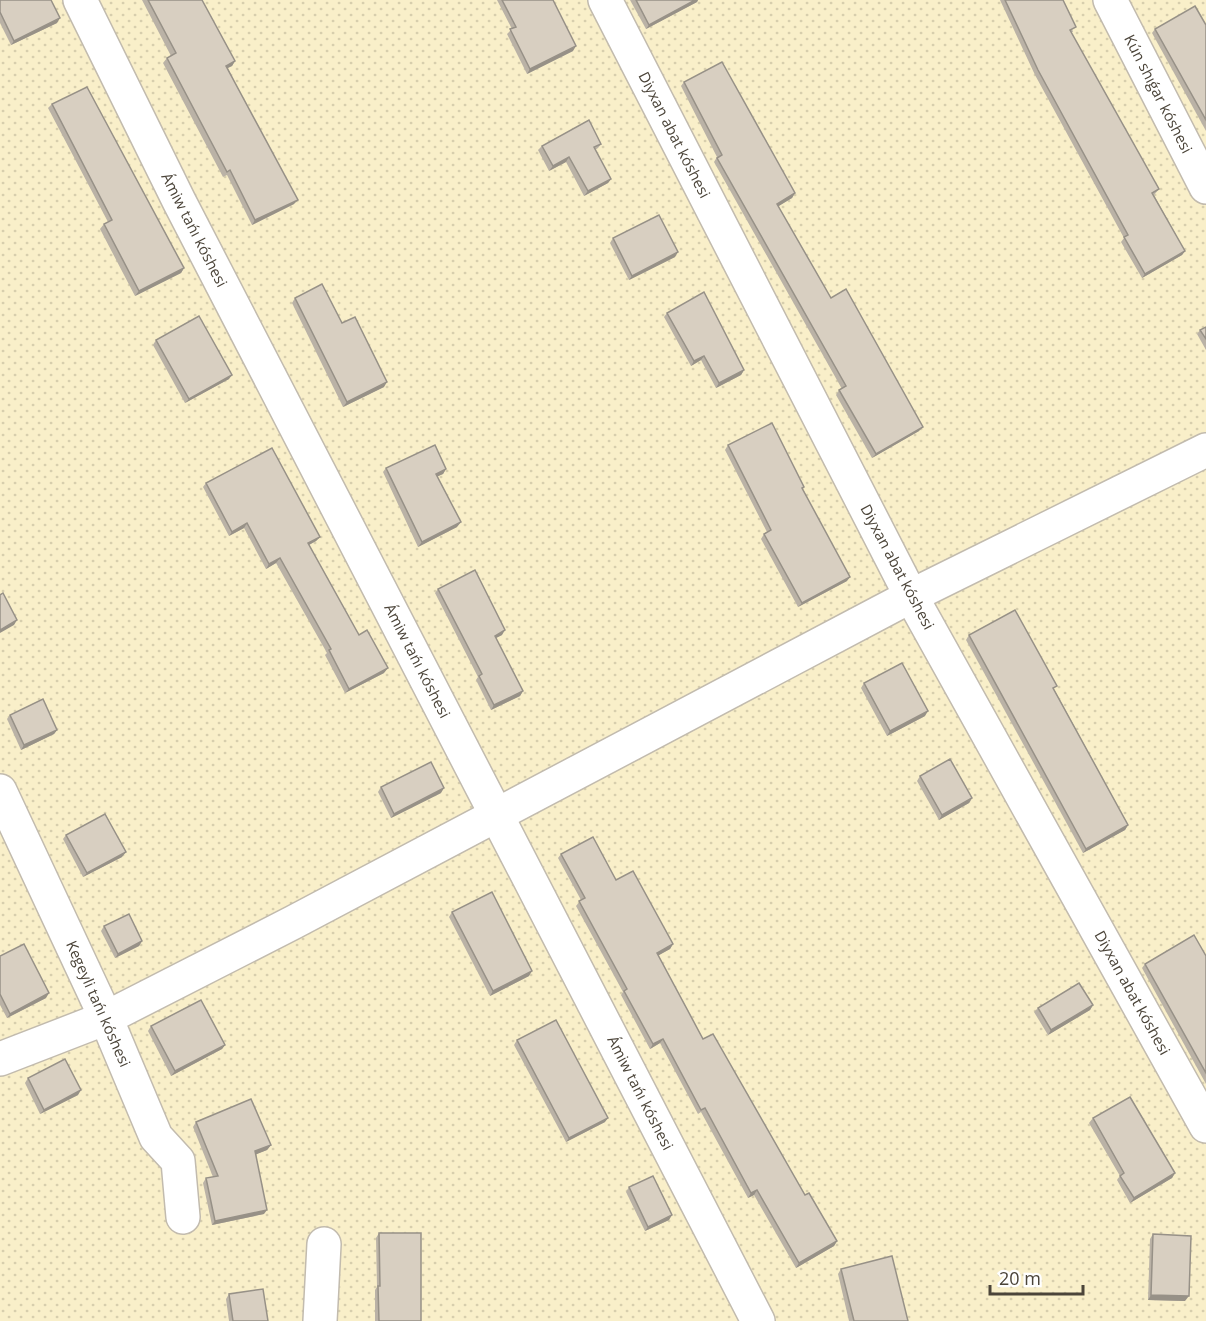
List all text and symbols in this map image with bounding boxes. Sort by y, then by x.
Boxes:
street label: Kún shıǵar kóshesi [1120,31,1197,156]
street label: Diyxan abat kóshesi [634,68,715,201]
street label: Ámiw tańı kóshesi [157,169,232,290]
street label: Diyxan abat kóshesi [856,500,939,633]
street label: Ámiw tańı kóshesi [380,600,455,721]
street label: Diyxan abat kóshesi [1090,927,1175,1058]
street label: Kegeyli tańı kóshesi [62,937,136,1070]
street label: Ámiw tańı kóshesi [603,1032,678,1153]
scale bar [990,1258,1083,1296]
text: 20 m [999,1266,1041,1290]

